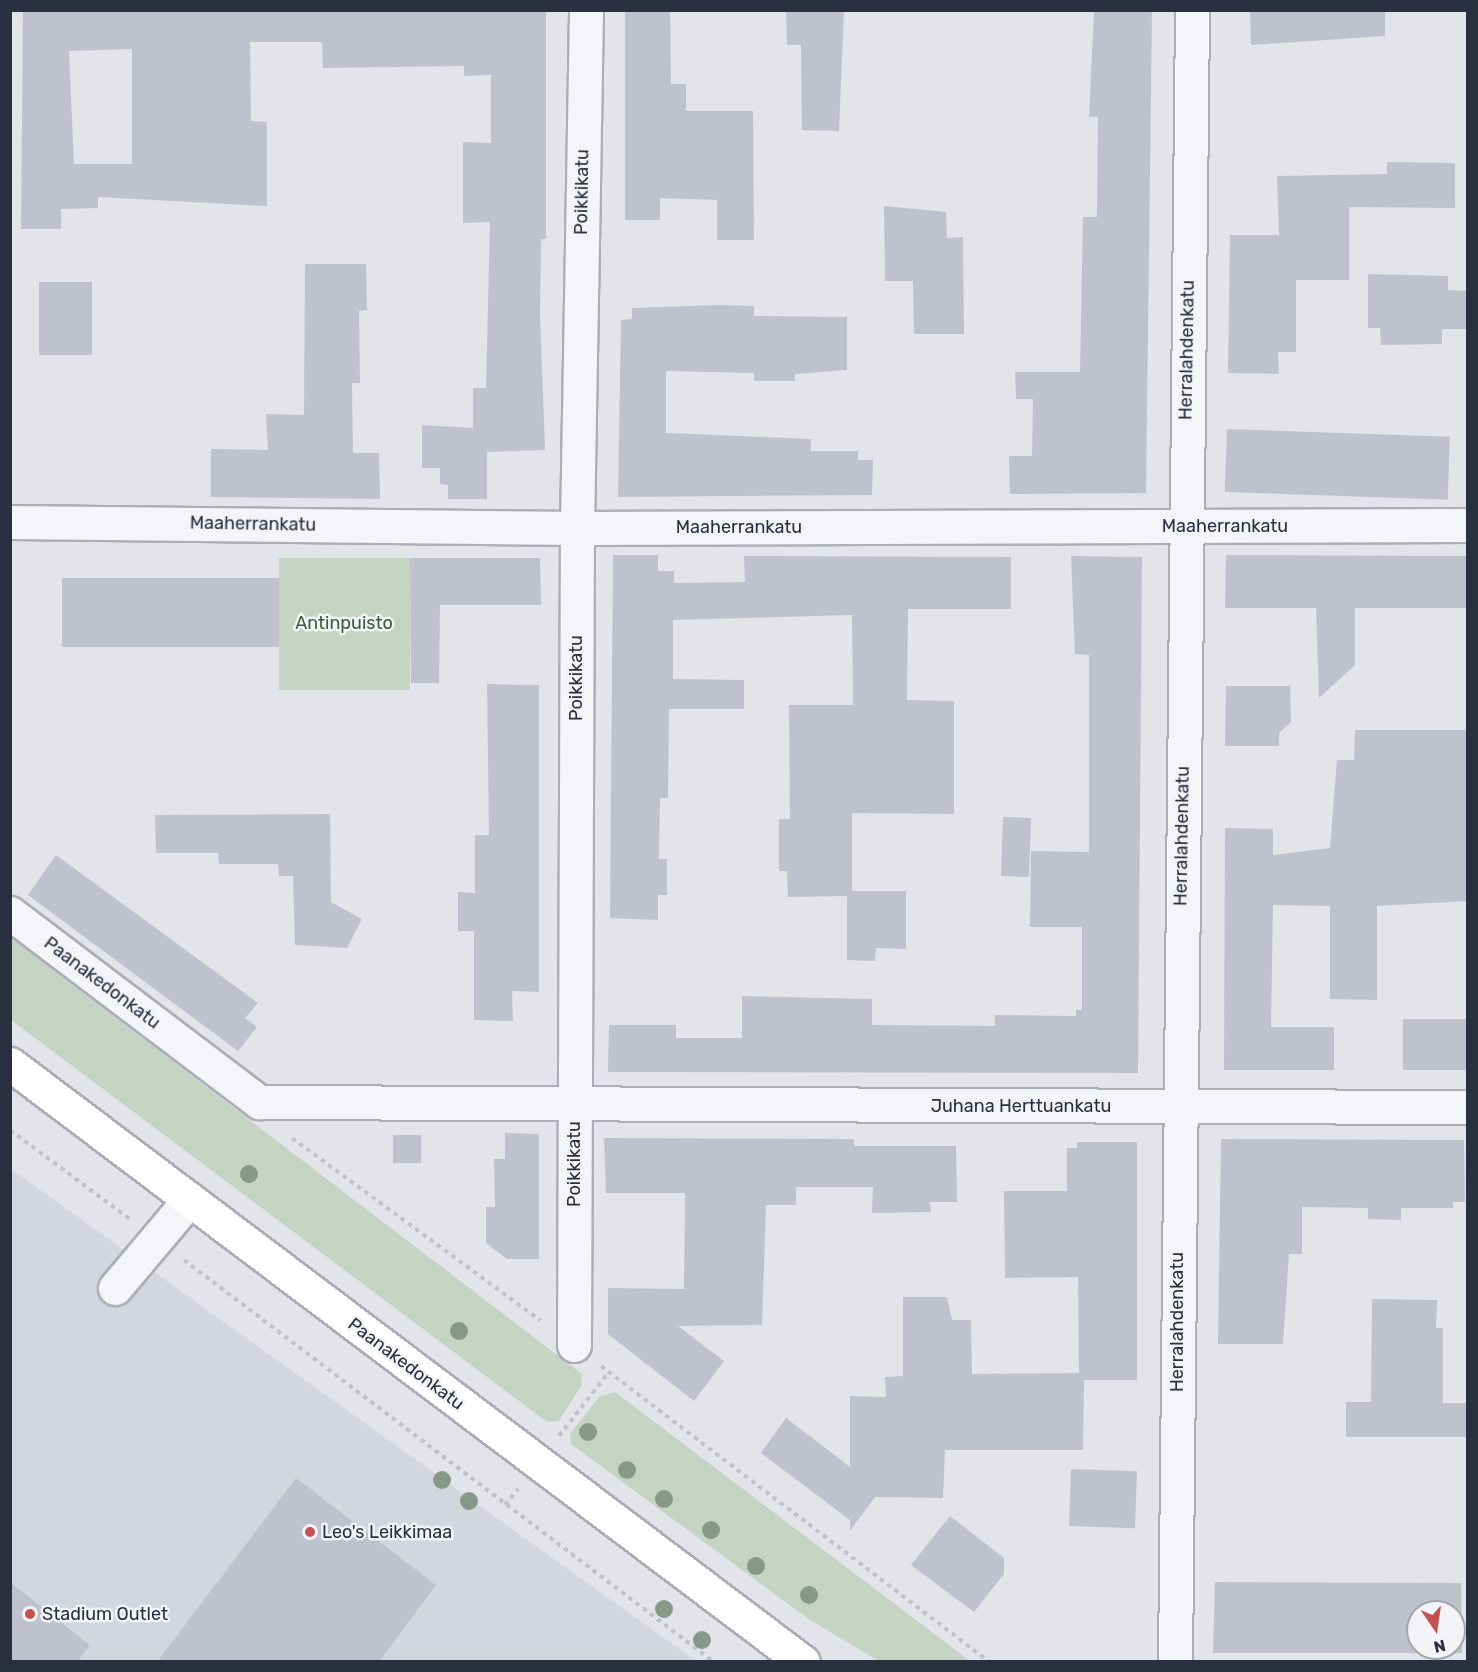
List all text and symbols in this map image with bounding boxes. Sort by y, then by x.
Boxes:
street label: Poikkikatu [570,149,594,235]
street label: Herralahdenkatu [1175,280,1199,420]
street label: Maaherrankatu [190,512,316,536]
street label: Maaherrankatu [1162,515,1288,537]
street label: Maaherrankatu [676,516,802,538]
park label: Antinpuisto [295,612,393,634]
street label: Poikkikatu [565,635,587,721]
street label: Herralahdenkatu [1170,766,1194,906]
street label: Paanakedonkatu [40,932,164,1034]
street label: Juhana Herttuankatu [931,1095,1111,1117]
street label: Poikkikatu [563,1121,585,1207]
street label: Herralahdenkatu [1166,1252,1188,1392]
street label: Paanakedonkatu [344,1313,468,1415]
place label: Leo's Leikkimaa [322,1521,452,1543]
marker: Leo's Leikkimaa [303,1525,317,1539]
north arrow [1406,1600,1466,1660]
place label: Stadium Outlet [42,1603,168,1625]
marker: Stadium Outlet [23,1607,37,1621]
text: N [1432,1636,1447,1657]

